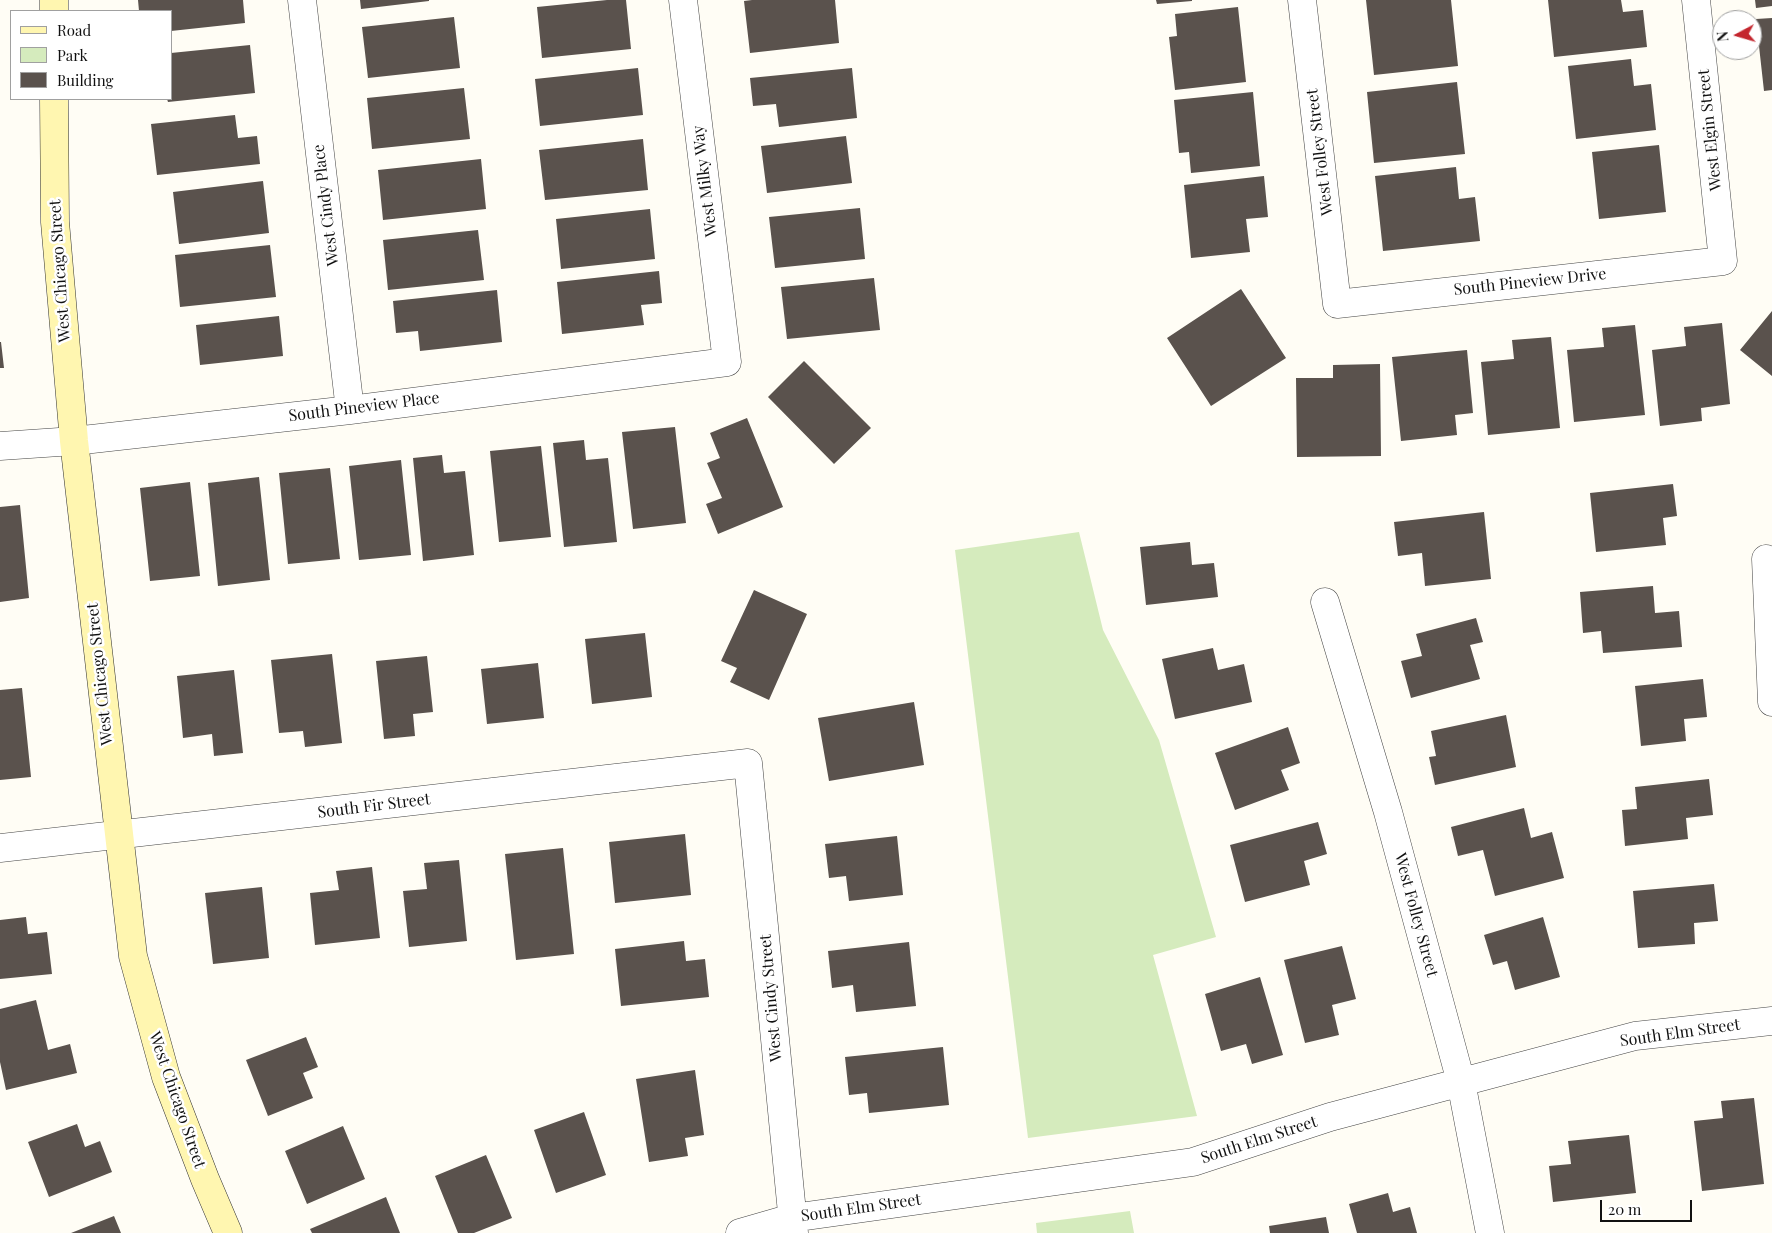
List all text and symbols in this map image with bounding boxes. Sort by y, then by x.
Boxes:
legend [10,10,172,100]
north arrow [1712,10,1762,60]
text: Road [57,20,91,40]
text: N [1713,31,1733,43]
text: Park [57,45,88,65]
street label: West Elgin Street [1694,68,1726,192]
text: Building [57,70,113,90]
street label: West Folley Street [1303,88,1337,216]
street label: West Milky Way [689,124,721,238]
street label: West Cindy Place [309,143,343,267]
street label: West Chicago Street [45,199,75,343]
street label: South Pineview Drive [1453,264,1607,300]
street label: South Pineview Place [287,388,441,426]
street label: West Chicago Street [83,602,117,746]
street label: South Fir Street [316,790,432,822]
street label: West Folley Street [1390,851,1442,979]
street label: West Cindy Street [756,933,786,1063]
street label: South Elm Street [1619,1015,1741,1051]
street label: West Chicago Street [145,1029,209,1171]
street label: South Elm Street [1198,1112,1320,1168]
street label: South Elm Street [800,1190,922,1226]
scale bar [1602,1190,1694,1222]
text: 20 m [1608,1199,1641,1219]

